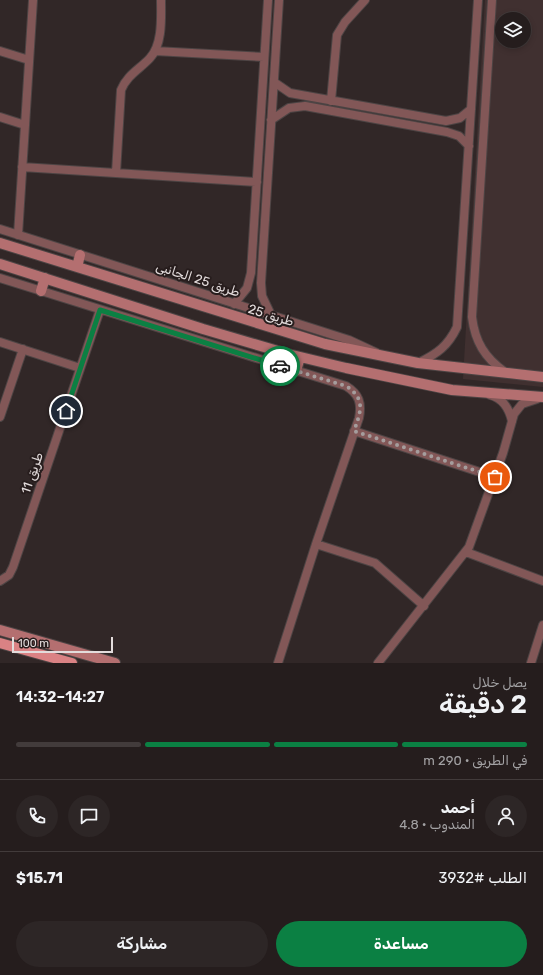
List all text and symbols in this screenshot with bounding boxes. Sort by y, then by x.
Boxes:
map controls [495,12,531,48]
button: layers [495,12,531,48]
street label: طريق 25 الجانبى [154,258,242,301]
street label: طريق 25 [246,301,296,330]
courier [260,346,300,386]
icon: car [269,355,291,377]
pin [49,394,83,428]
icon: home [55,400,77,422]
street label: طريق 11 [18,450,47,496]
pin [478,460,512,494]
icon: bag [484,466,506,488]
scale bar [12,635,113,654]
text: 100 m [18,637,49,650]
text: يصل خلال [473,675,527,690]
text: 14:27–14:32 [16,688,104,706]
text: 2 دقيقة [439,689,527,720]
text: في الطريق · 290 m [423,753,527,768]
button: phone [16,795,58,837]
button: chat [68,795,110,837]
button: person [485,795,527,837]
text: أحمد [441,799,475,817]
text: المندوب · 4.8 [399,817,475,832]
text: $15.71 [16,869,63,887]
text: الطلب #3932 [438,869,527,887]
button: مشاركة [16,921,268,967]
button: مساعدة [276,921,527,967]

